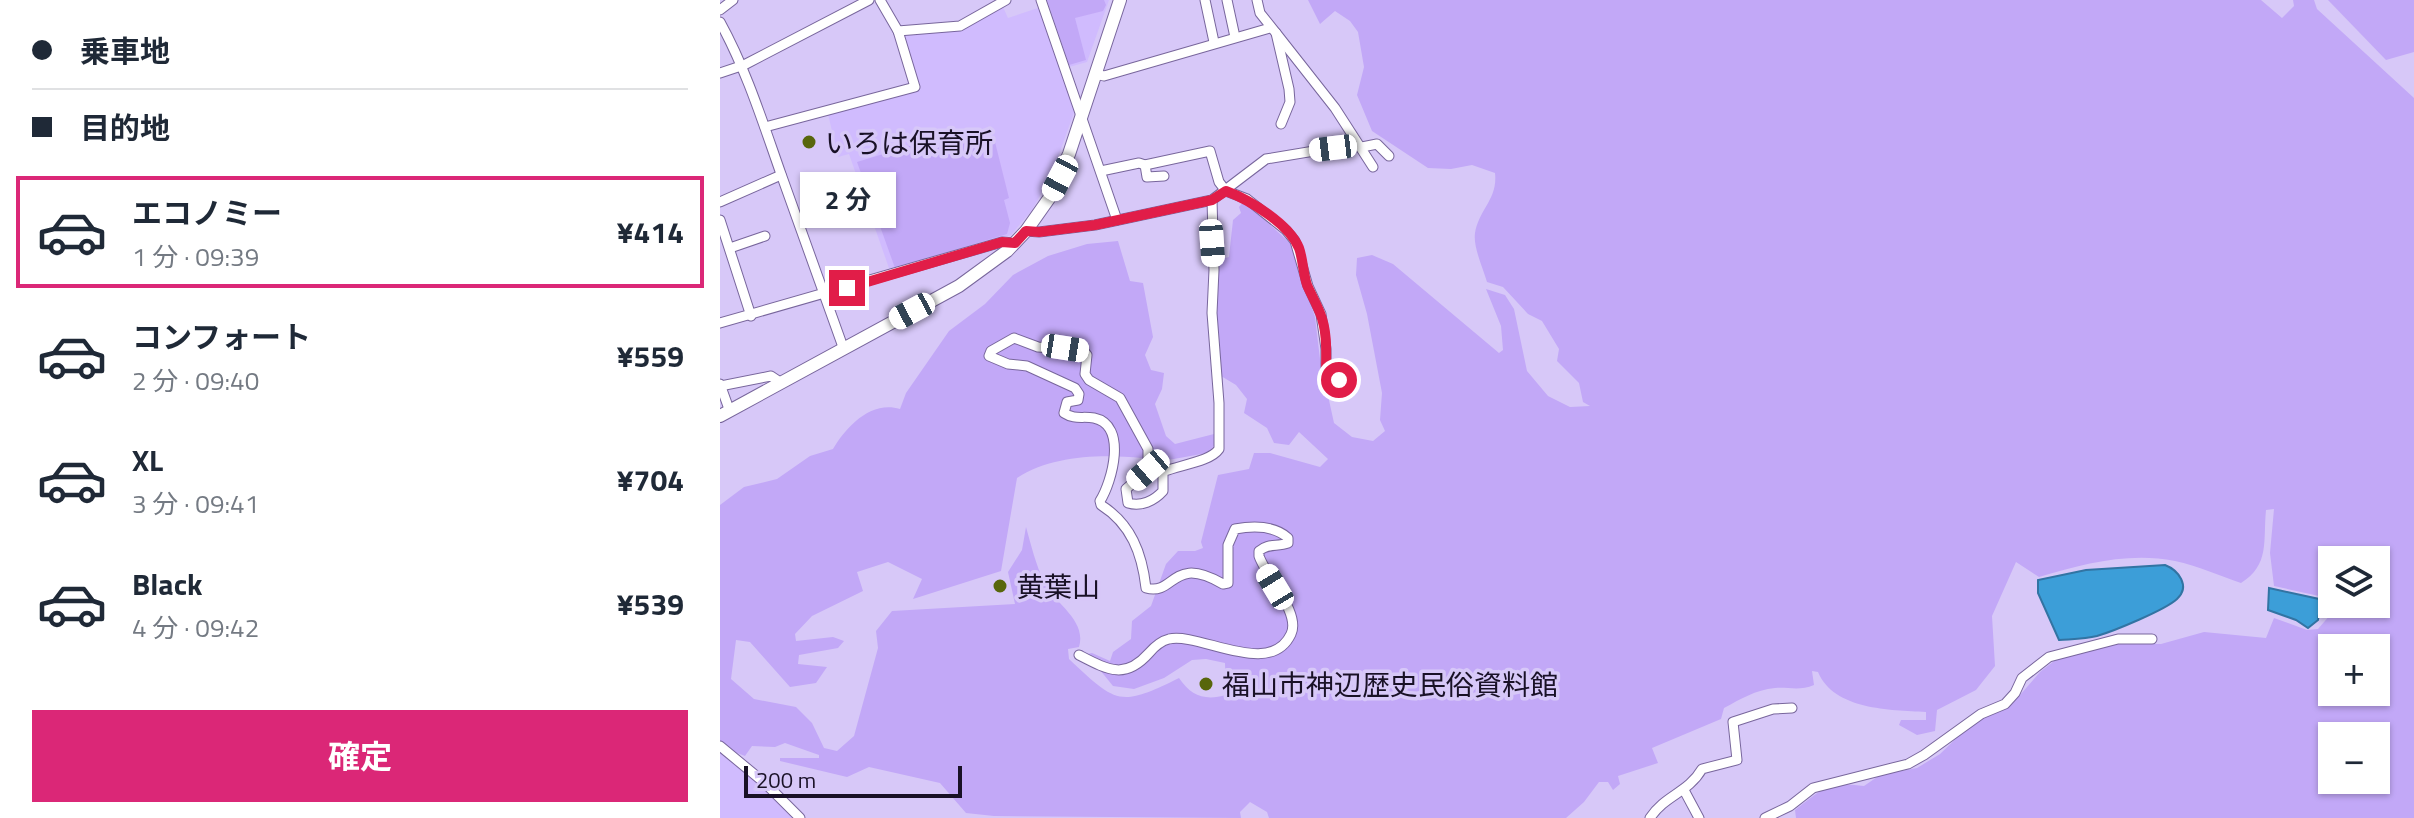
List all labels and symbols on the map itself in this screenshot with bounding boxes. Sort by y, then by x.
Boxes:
place label: いろは保育所 [825,121,993,164]
marker: いろは保育所 [800,133,818,151]
car [1308,133,1358,163]
car [1038,151,1082,205]
callout: 2 分 [799,172,895,228]
car [1198,218,1226,268]
route end [829,270,865,306]
car [885,289,939,333]
car [1039,332,1091,364]
route start [1321,362,1357,398]
car [1122,445,1174,495]
car [1252,560,1298,614]
place label: 黄葉山 [1016,565,1100,608]
marker: 黄葉山 [991,577,1009,595]
place label: 福山市神辺歴史民俗資料館 [1222,663,1558,706]
marker: 福山市神辺歴史民俗資料館 [1197,675,1215,693]
scale bar [744,762,962,798]

